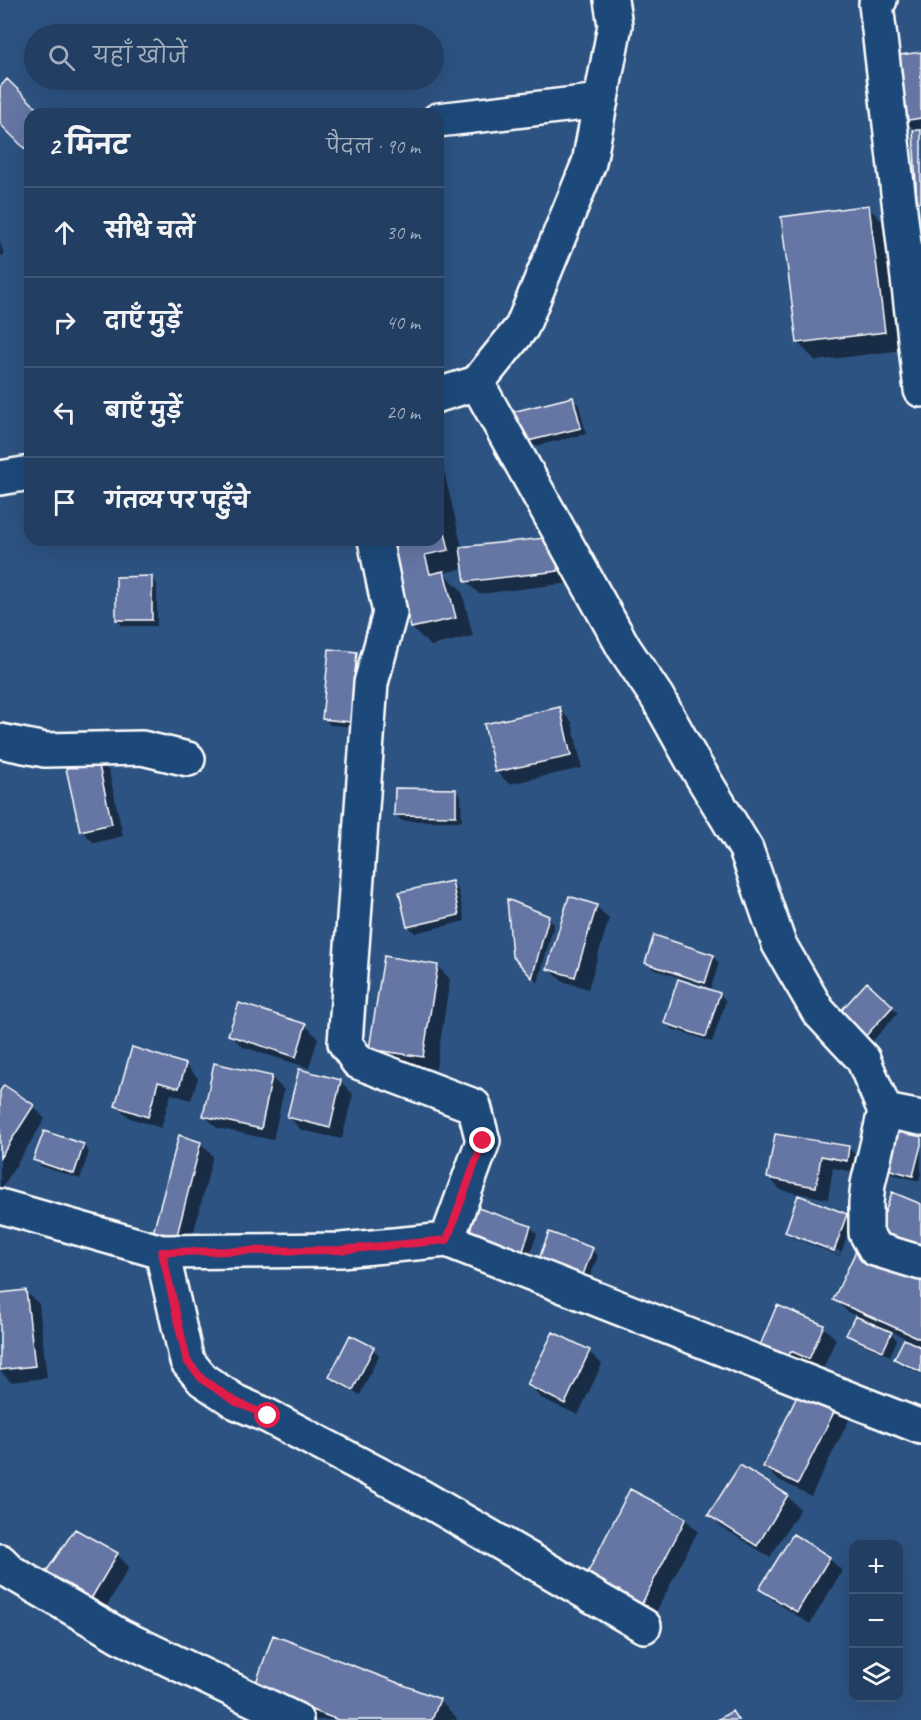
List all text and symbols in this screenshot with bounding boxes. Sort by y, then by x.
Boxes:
search box [24,24,444,90]
icon: search [45,41,78,74]
text: यहाँ खोजें [93,42,187,70]
text: 2 मिनट [48,129,129,162]
text: पैदल · 90 m [326,134,420,159]
icon: ahead [48,216,81,249]
text: सीधे चलें [105,217,195,245]
text: 30 m [386,220,420,245]
icon: right [48,306,81,339]
text: दाएँ मुड़ें [105,307,181,335]
text: 40 m [386,310,420,335]
icon: left [48,396,81,429]
text: बाएँ मुड़ें [105,397,182,425]
text: 20 m [386,400,420,425]
icon: arrive [48,486,81,519]
text: गंतव्य पर पहुँचे [105,487,249,515]
route end [469,1127,495,1153]
route start [254,1402,280,1428]
map controls [849,1540,903,1702]
button: + [849,1540,903,1594]
button: − [849,1594,903,1648]
button: layers [849,1648,903,1702]

